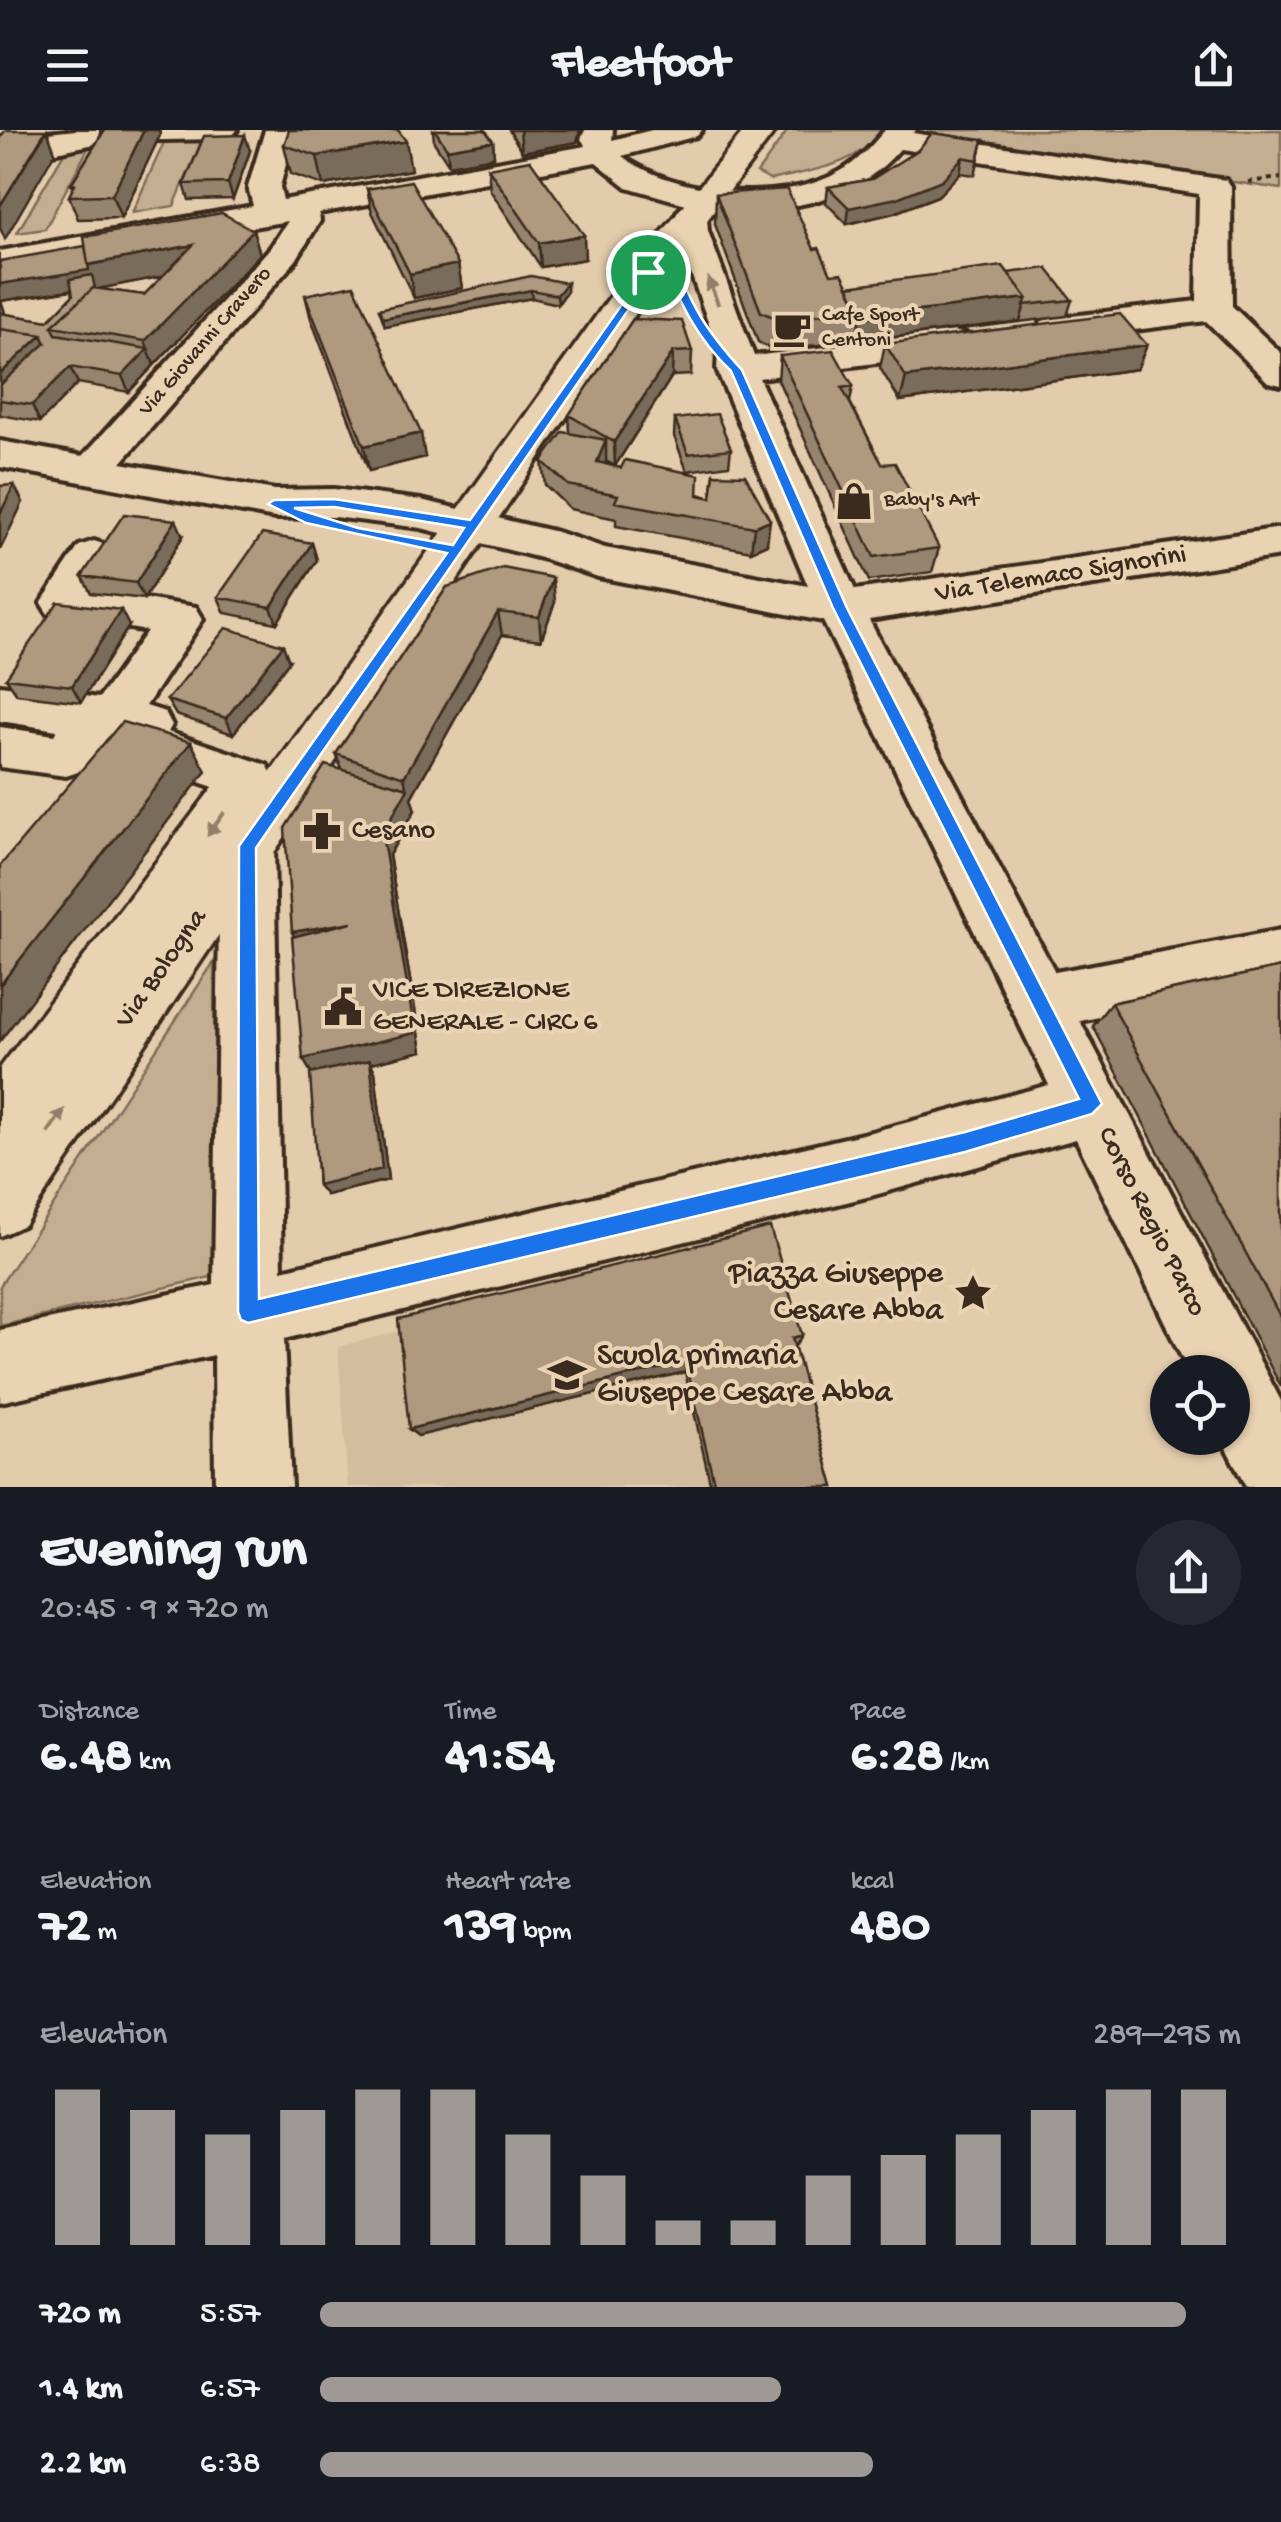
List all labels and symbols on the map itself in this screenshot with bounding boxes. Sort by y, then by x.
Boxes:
pin [606,230,691,315]
street label: Via Giovanni Cravero [133,262,278,423]
one-way arrow [705,275,720,305]
place label: Cafe Sport Centoni [822,303,921,354]
cafe icon: Cafe Sport Centoni [771,308,813,350]
shop icon: Baby's Art [833,480,875,522]
place label: Baby's Art [883,488,981,514]
street label: Via Telemaco Signorini [932,539,1189,611]
pharmacy icon: Cesano [301,810,343,852]
one-way arrow [207,811,227,837]
place label: Cesano [352,815,435,848]
street label: Via Bologna [108,902,216,1036]
place label: VICE DIREZIONE GENERALE - CIRC 6 [372,975,598,1040]
public building icon: VICE DIREZIONE GENERALE - CIRC 6 [322,986,364,1028]
one-way arrow [46,1108,65,1134]
street label: Corso Regio Parco [1089,1122,1213,1322]
place label: Piazza Giuseppe Cesare Abba [728,1256,944,1331]
place icon: Piazza Giuseppe Cesare Abba [952,1272,994,1314]
place label: Scuola primaria Giuseppe Cesare Abba [597,1338,894,1413]
school or university icon: Scuola primaria Giuseppe Cesare Abba [546,1354,588,1396]

